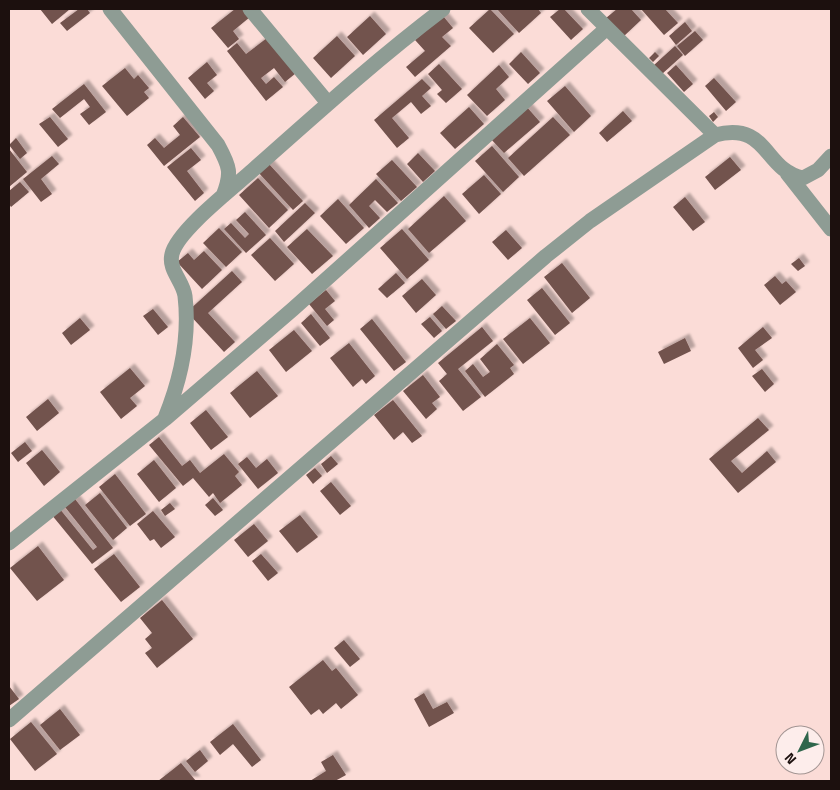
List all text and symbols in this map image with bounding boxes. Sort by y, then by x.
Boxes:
north arrow [775,725,825,775]
text: N [779,748,801,770]

